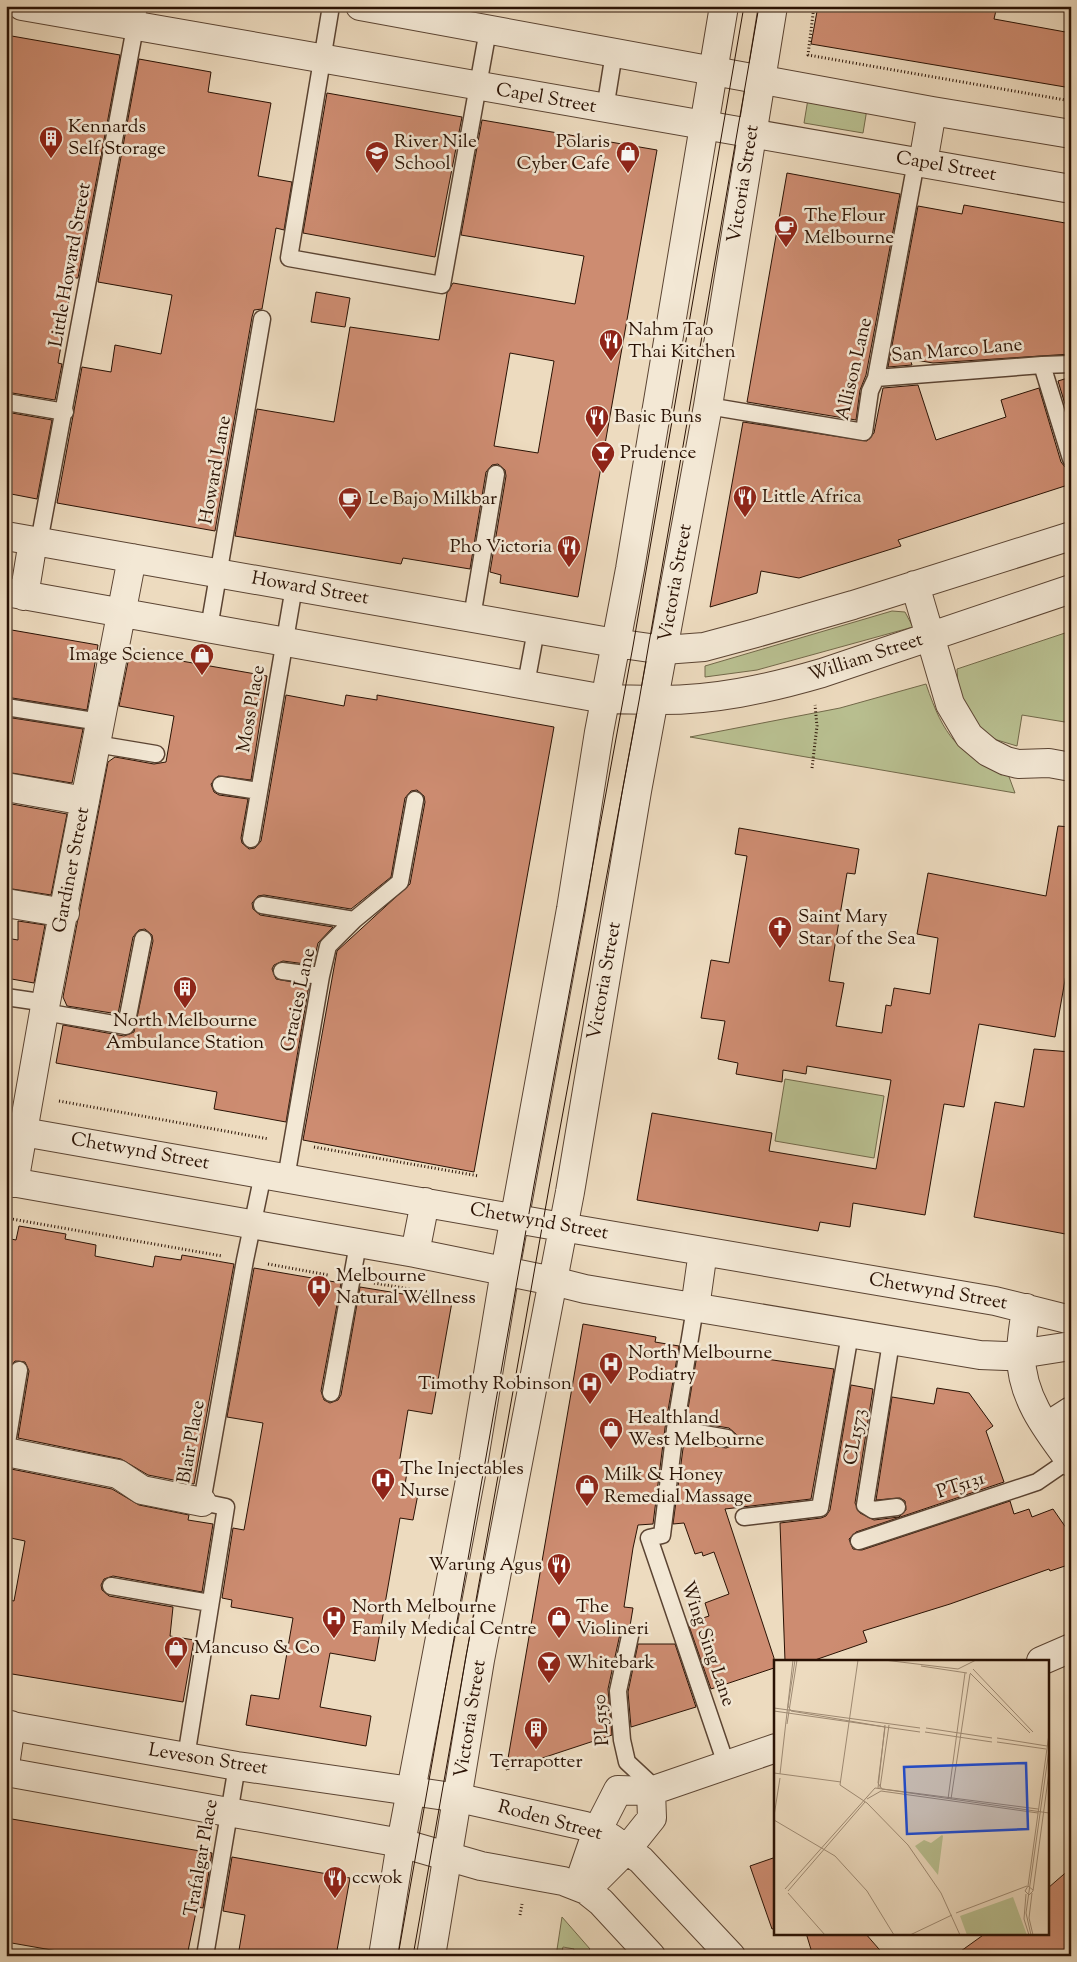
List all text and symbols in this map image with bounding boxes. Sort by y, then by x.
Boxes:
street label: Capel Street [494,77,599,121]
place label: Kennards Self Storage [68,114,166,163]
street label: Victoria Street [721,122,767,245]
building icon: Kennards Self Storage [38,125,64,159]
place label: River Nile School [394,129,477,178]
place label: Polaris Cyber Cafe [516,129,610,178]
school or university icon: River Nile School [364,140,390,174]
shop icon: Polaris Cyber Cafe [615,140,641,174]
street label: Capel Street [894,145,999,189]
street label: Little Howard Street [43,180,99,349]
place label: The Flour Melbourne [804,203,894,252]
cafe icon: The Flour Melbourne [773,214,799,248]
street label: Allison Lane [830,315,880,423]
place label: Nahm Tao Thai Kitchen [628,317,736,366]
restaurant icon: Nahm Tao Thai Kitchen [598,328,624,362]
street label: San Marco Lane [890,332,1024,370]
restaurant icon: Basic Buns [584,404,610,438]
place label: Basic Buns [614,404,702,431]
street label: Howard Lane [193,414,239,526]
bar icon: Prudence [590,440,616,474]
place label: Prudence [620,440,697,467]
restaurant icon: Little Africa [732,484,758,518]
place label: Little Africa [762,484,862,511]
cafe icon: Le Bajo Milkbar [337,486,363,520]
place label: Le Bajo Milkbar [368,486,497,513]
street label: Victoria Street [652,521,700,644]
place label: Pho Victoria [450,534,552,561]
restaurant icon: Pho Victoria [556,534,582,568]
street label: Howard Street [249,565,371,613]
street label: William Street [805,627,927,689]
place label: Image Science [69,642,184,669]
shop icon: Image Science [189,642,215,676]
street label: Moss Place [231,663,273,755]
street label: Gardiner Street [47,804,98,935]
place label: Saint Mary Star of the Sea [798,904,916,953]
church icon: Saint Mary Star of the Sea [767,915,793,949]
street label: Victoria Street [581,919,629,1042]
street label: Gracies Lane [275,945,323,1054]
building icon: North Melbourne Ambulance Station [172,975,198,1009]
place label: North Melbourne Ambulance Station [106,1008,264,1057]
street label: Chetwynd Street [69,1127,212,1178]
street label: Chetwynd Street [468,1197,611,1248]
place label: Melbourne Natural Wellness [336,1263,476,1312]
street label: Chetwynd Street [867,1267,1010,1318]
hospital icon: Melbourne Natural Wellness [306,1274,332,1308]
place label: North Melbourne Podiatry [628,1340,772,1389]
hospital icon: North Melbourne Podiatry [598,1351,624,1385]
place label: Timothy Robinson [418,1371,572,1398]
hospital icon: Timothy Robinson [577,1371,603,1405]
street label: Blair Place [171,1398,213,1486]
place label: Healthland West Melbourne [628,1405,764,1454]
street label: CL1573 [838,1407,874,1467]
shop icon: Healthland West Melbourne [598,1416,624,1450]
place label: The Injectables Nurse [400,1456,524,1505]
place label: Milk & Honey Remedial Massage [604,1462,752,1511]
street label: PT5131 [933,1465,989,1506]
hospital icon: The Injectables Nurse [370,1467,396,1501]
shop icon: Milk & Honey Remedial Massage [574,1473,600,1507]
place label: Warung Agus [428,1552,542,1579]
restaurant icon: Warung Agus [546,1552,572,1586]
street label: Wing Sing Lane [673,1578,741,1710]
place label: North Melbourne Family Medical Centre [352,1594,537,1643]
place label: The Violineri [576,1594,649,1643]
hospital icon: North Melbourne Family Medical Centre [321,1605,347,1639]
shop icon: The Violineri [546,1605,572,1639]
shop icon: Mancuso & Co [163,1635,189,1669]
place label: Mancuso & Co [194,1635,320,1662]
bar icon: Whitebark [536,1650,562,1684]
place label: Whitebark [566,1650,656,1677]
street label: Victoria Street [448,1657,494,1780]
inset map [774,1660,1050,1934]
street label: PL5150 [587,1693,617,1747]
building icon: Terrapotter [523,1716,549,1750]
street label: Leveson Street [146,1737,270,1783]
place label: Terrapotter [489,1749,583,1776]
street label: Roden Street [495,1794,606,1848]
street label: Trafalgar Place [178,1797,226,1919]
restaurant icon: ccwok [322,1865,348,1899]
place label: ccwok [352,1865,404,1892]

